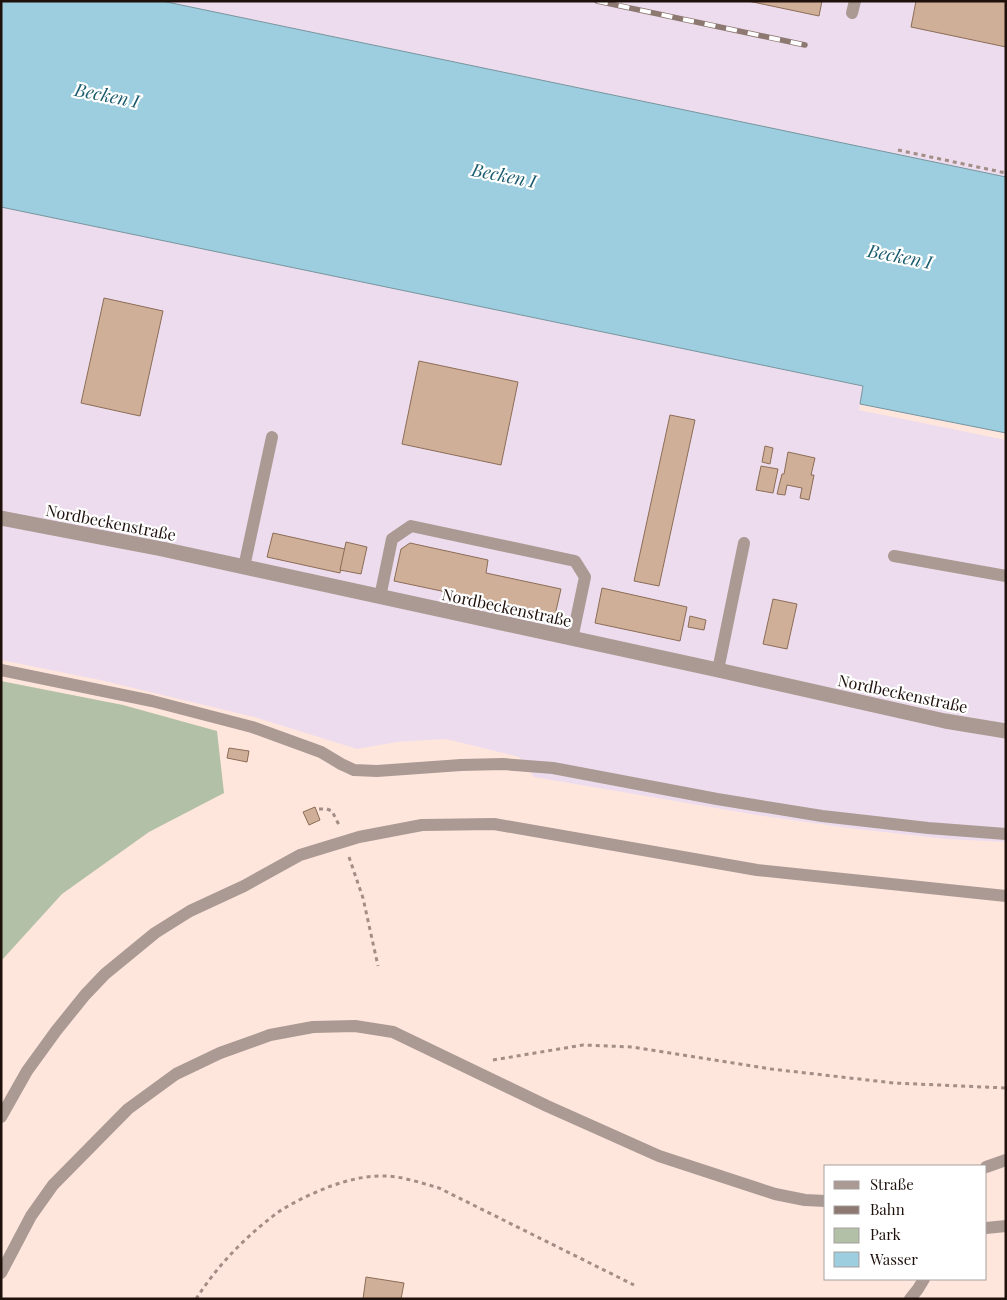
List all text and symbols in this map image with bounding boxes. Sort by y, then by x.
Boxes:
water label: Becken I [72,77,143,113]
water label: Becken I [469,157,540,193]
water label: Becken I [865,238,936,274]
street label: Nordbeckenstraße [44,499,178,545]
street label: Nordbeckenstraße [440,583,574,631]
street label: Nordbeckenstraße [836,669,970,717]
legend [824,1165,987,1280]
text: Straße [870,1174,914,1194]
text: Bahn [870,1199,905,1219]
text: Park [870,1224,902,1244]
text: Wasser [869,1249,918,1269]

